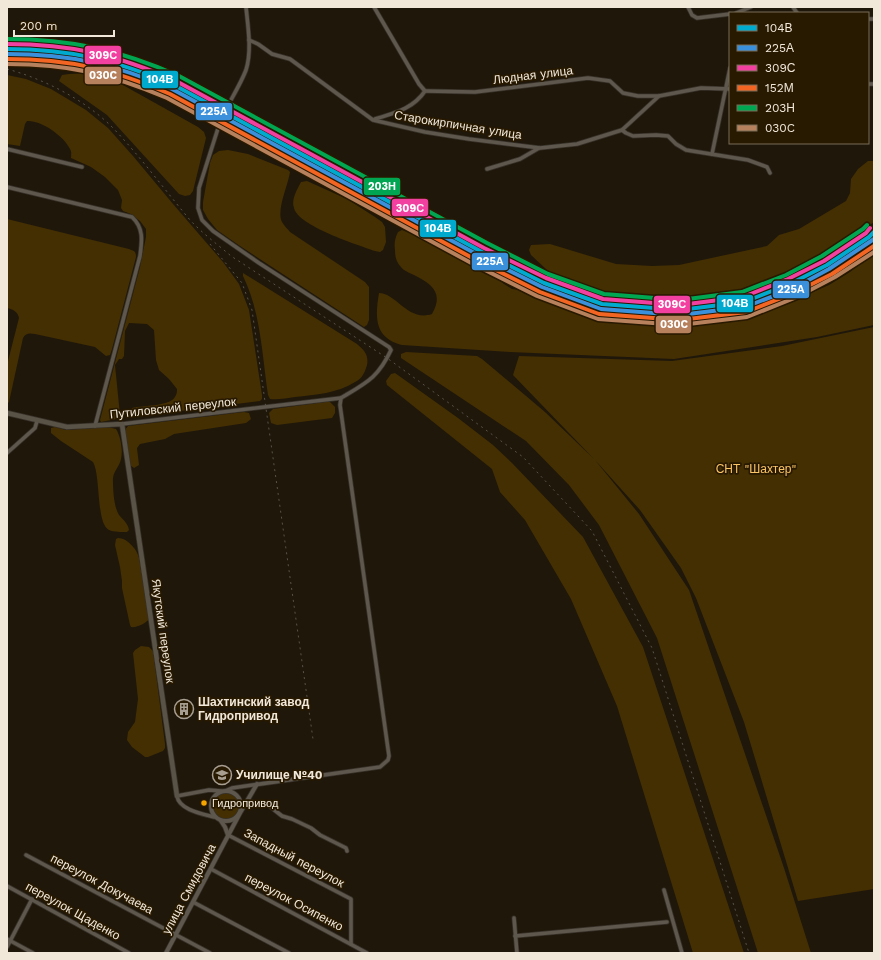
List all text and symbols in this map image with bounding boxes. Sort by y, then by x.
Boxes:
scale bar [14,12,114,38]
legend [729,12,869,144]
text: 200 m [20,19,57,33]
text: 104В [765,21,792,35]
text: 225А [765,41,794,55]
line badge: 309С [84,45,122,65]
text: 309С [89,49,117,62]
text: 309С [765,61,796,75]
street label: Людная улица [492,63,574,87]
line badge: 030C [84,66,122,85]
text: 030C [89,69,118,82]
line badge: 104В [141,70,179,89]
text: 104В [147,73,173,86]
text: 152М [765,81,794,95]
text: 203Н [765,101,795,115]
line badge: 225А [195,102,233,121]
text: 225А [200,105,228,118]
street label: Старокирпичная улица [393,108,523,142]
text: 030C [765,121,795,135]
line badge: 203Н [363,177,401,196]
text: 203Н [368,180,396,193]
line badge: 309С [391,198,429,217]
text: 309С [396,202,424,215]
line badge: 104В [419,219,457,238]
text: 104В [425,222,451,235]
line badge: 225А [471,252,509,271]
text: 225А [476,255,504,268]
line badge: 225А [772,280,810,299]
text: 225А [777,283,805,296]
line badge: 104В [716,294,754,313]
line badge: 309С [653,295,691,314]
text: 104В [722,297,748,310]
text: 309С [658,298,686,311]
line badge: 030C [655,315,692,334]
text: 030C [660,318,689,331]
street label: Путиловский переулок [109,394,238,422]
park label: СНТ "Шахтер" [716,462,796,476]
street label: Якутский переулок [149,578,177,685]
place label: Шахтинский завод Гидропривод [198,695,310,723]
building icon: Шахтинский завод Гидропривод [173,698,195,720]
school or university icon: Училище №40 [211,764,233,786]
place label: Училище №40 [236,768,323,782]
place label: Гидропривод [212,797,279,810]
marker: Гидропривод [199,798,209,808]
street label: Западный переулок [242,826,347,891]
street label: улица Смидовича [159,841,219,937]
street label: переулок Докучаева [48,851,156,917]
street label: переулок Осипенко [243,870,346,934]
street label: переулок Щаденко [23,879,123,943]

